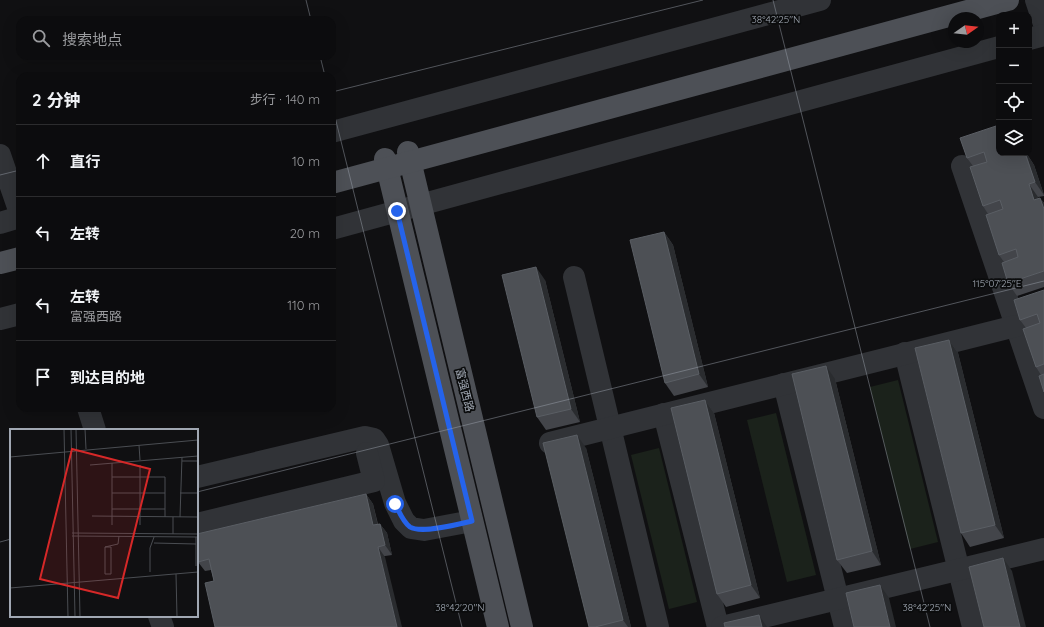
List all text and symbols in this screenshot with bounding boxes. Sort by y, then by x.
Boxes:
north arrow [948,12,984,48]
map controls [996,12,1032,156]
button: + [996,12,1032,48]
text: 38°42'25"N [752,13,800,26]
search box [16,16,336,60]
icon: search [30,27,52,49]
text: 搜索地点 [62,30,122,49]
button: − [996,48,1032,84]
button: locate [996,84,1032,120]
text: 2 分钟 [32,89,80,110]
text: 步行 · 140 m [250,91,320,107]
button: layers [996,120,1032,156]
icon: ahead [32,150,54,172]
text: 直行 [70,152,100,171]
text: 10 m [292,153,320,169]
route end [388,202,406,220]
icon: left [32,222,54,244]
text: 左转 [70,224,100,243]
text: 20 m [290,225,320,241]
text: 115°07'25"E [972,277,1022,290]
text: 左转 [70,287,100,306]
icon: left [32,294,54,316]
text: 110 m [287,297,320,313]
text: 富强西路 [70,308,122,324]
icon: arrive [32,366,54,388]
street label: 富强西路 [453,367,477,413]
text: 到达目的地 [70,368,145,387]
inset map [10,429,198,617]
route start [386,495,404,513]
text: 38°42'20"N [435,601,485,614]
text: 38°42'25"N [903,601,951,614]

